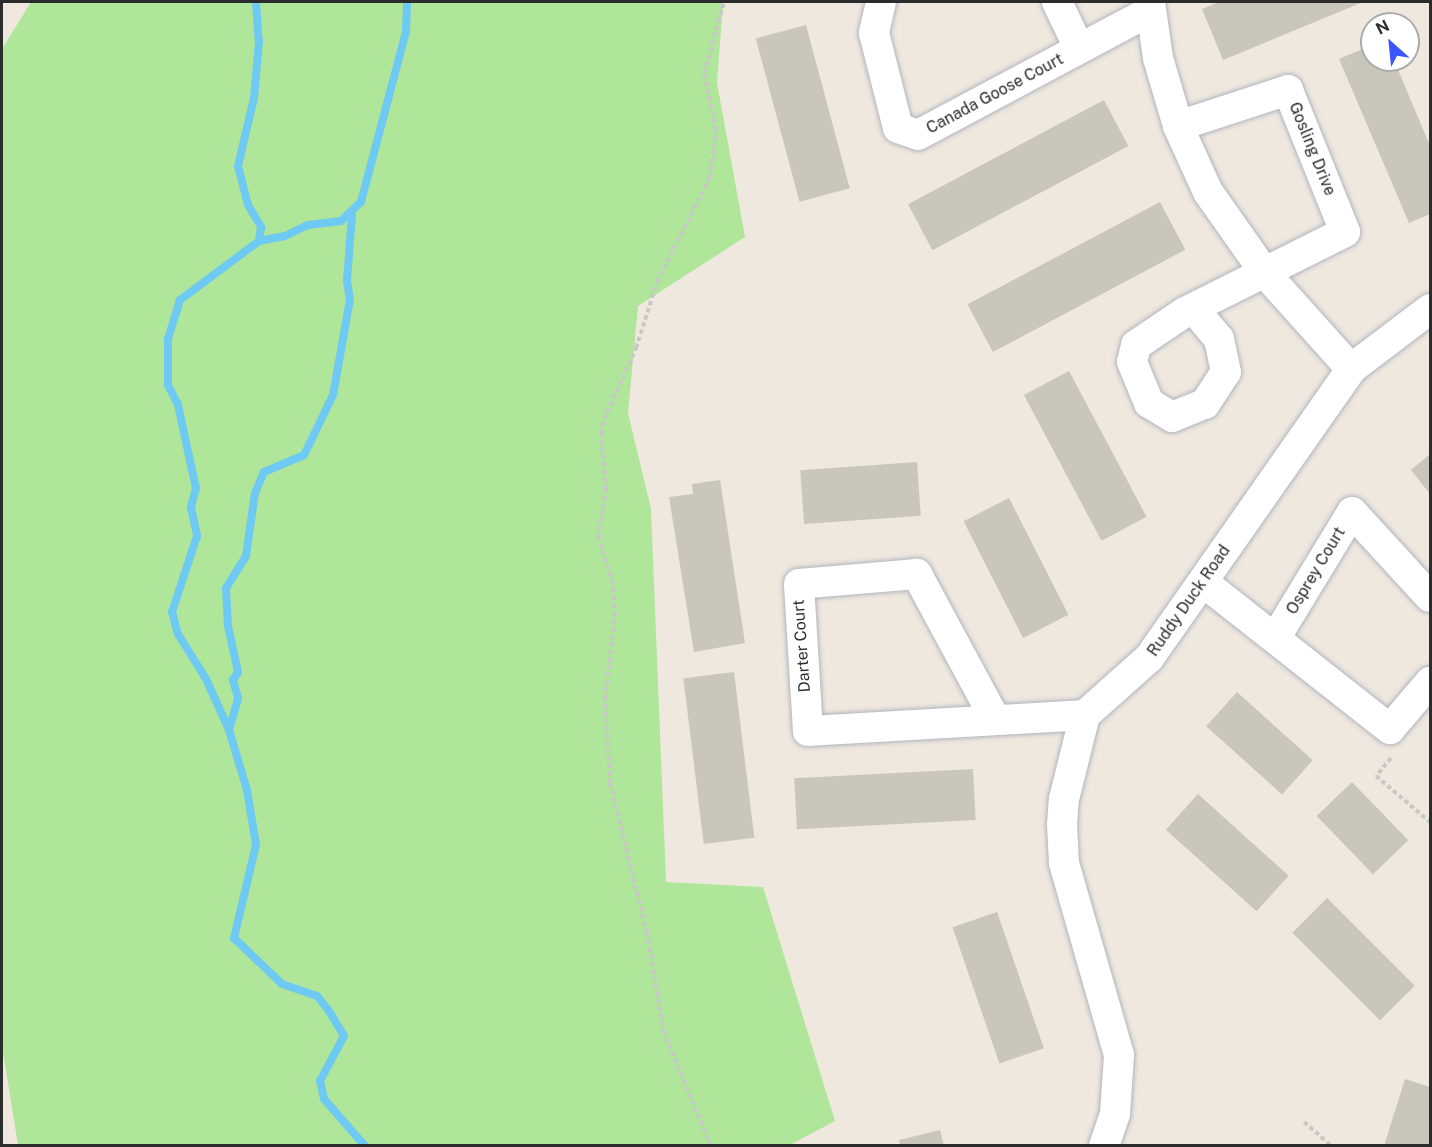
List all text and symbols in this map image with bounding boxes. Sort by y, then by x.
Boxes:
north arrow [1360,12,1420,72]
text: N [1373,16,1392,39]
street label: Canada Goose Court [923,50,1067,138]
street label: Gosling Drive [1285,99,1339,199]
street label: Osprey Court [1282,524,1350,618]
street label: Ruddy Duck Road [1143,542,1235,660]
street label: Darter Court [789,599,815,693]

